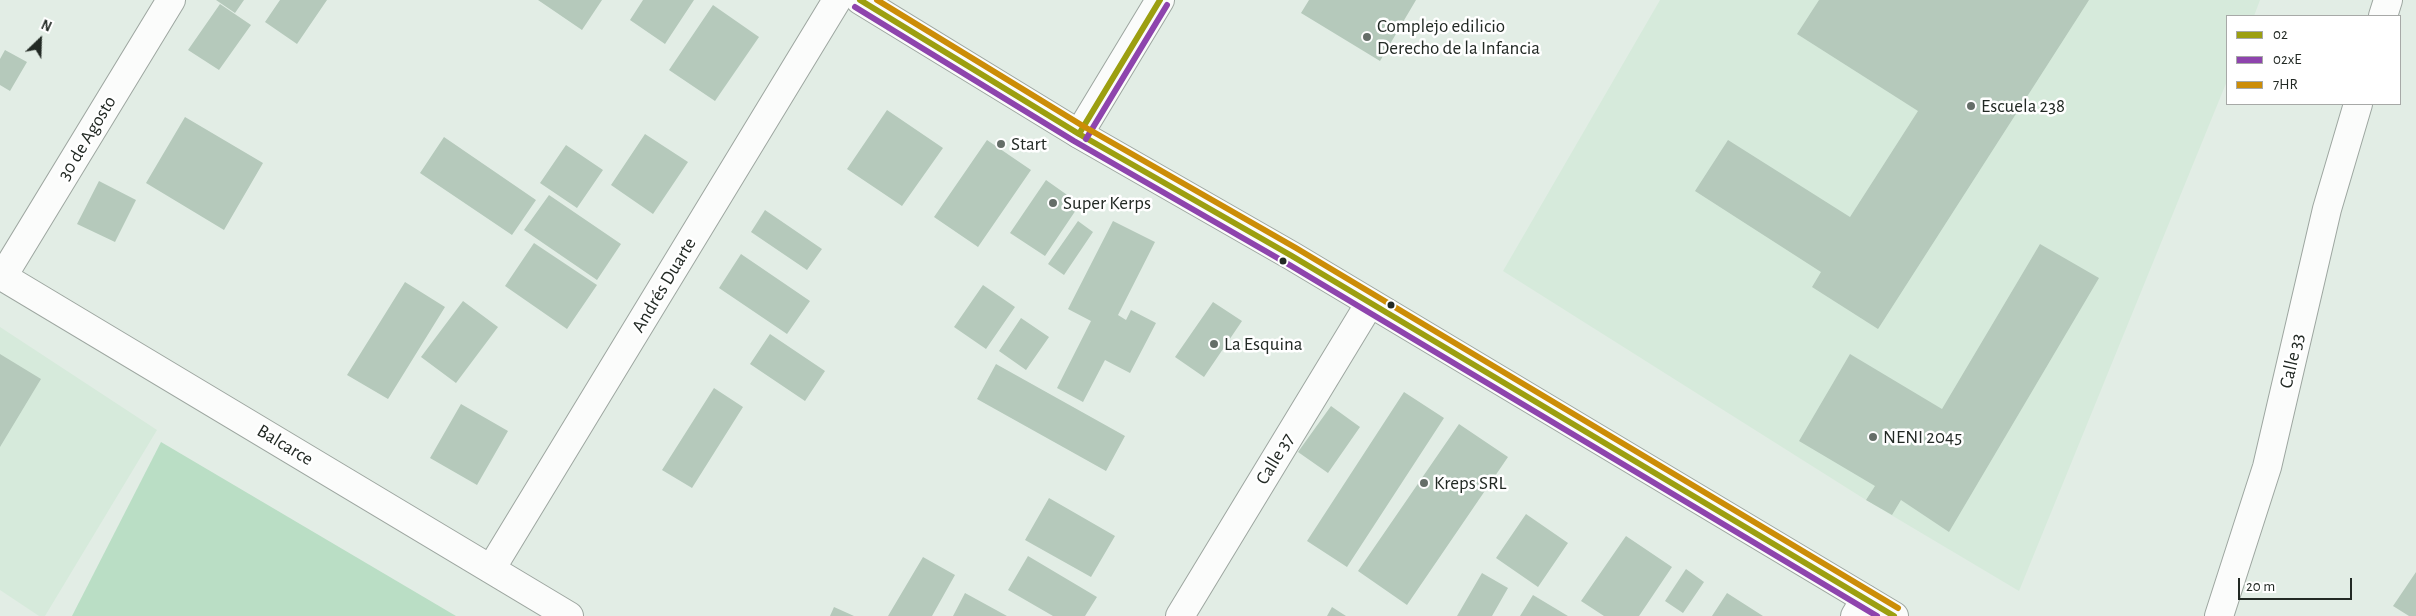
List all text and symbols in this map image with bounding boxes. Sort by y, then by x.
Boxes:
north arrow [15,15,65,65]
place label: Complejo edilicio Derecho de la Infancia [1377,15,1540,59]
legend [2226,15,2401,105]
text: N [39,18,53,35]
text: 02 [2273,27,2288,42]
marker: Complejo edilicio Derecho de la Infancia [1361,31,1373,43]
text: 02xE [2273,52,2302,67]
text: 7HR [2273,77,2298,92]
street label: 30 de Agosto [53,92,121,184]
place label: Escuela 238 [1981,95,2065,117]
marker: Escuela 238 [1965,100,1977,112]
place label: Start [1011,133,1047,155]
marker: Start [995,138,1007,150]
place label: Super Kerps [1063,192,1151,214]
marker: Super Kerps [1047,197,1059,209]
street label: Andrés Duarte [627,233,701,337]
unlabelled marker [1278,256,1288,266]
unlabelled marker [1386,300,1396,310]
street label: Calle 33 [2275,331,2309,391]
place label: La Esquina [1224,333,1303,355]
marker: La Esquina [1208,338,1220,350]
street label: Balcarce [253,419,317,471]
place label: NENI 2045 [1883,426,1962,448]
street label: Calle 37 [1251,429,1299,489]
marker: NENI 2045 [1867,431,1879,443]
place label: Kreps SRL [1434,472,1506,494]
marker: Kreps SRL [1418,477,1430,489]
scale bar [2241,568,2355,600]
text: 20 m [2246,579,2275,594]

